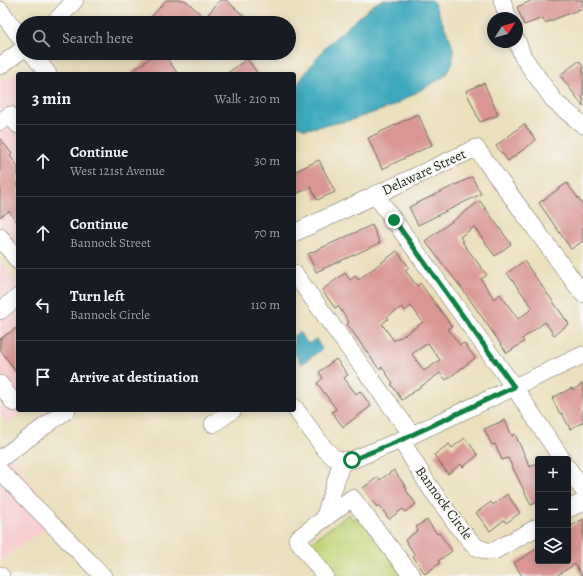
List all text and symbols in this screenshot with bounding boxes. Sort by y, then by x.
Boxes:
north arrow [487,12,523,48]
search box [16,16,296,60]
icon: search [30,27,52,49]
text: Search here [62,28,133,48]
text: 3 min [32,87,71,110]
text: Walk · 210 m [215,90,280,107]
text: Continue [70,142,128,162]
street label: Delaware Street [379,144,469,200]
icon: ahead [32,150,54,172]
text: 30 m [254,152,280,169]
text: West 121st Avenue [70,162,165,179]
route end [385,211,403,229]
text: Continue [70,214,128,234]
icon: ahead [32,222,54,244]
text: 70 m [254,224,280,241]
text: Bannock Street [70,234,151,251]
text: Turn left [70,286,125,306]
icon: left [32,294,54,316]
text: 110 m [251,296,280,313]
text: Bannock Circle [70,306,150,323]
icon: arrive [32,366,54,388]
text: Arrive at destination [70,367,199,387]
route start [343,451,361,469]
map controls [535,456,571,564]
button: + [535,456,571,492]
street label: Bannock Circle [411,463,477,543]
button: − [535,492,571,528]
button: layers [535,528,571,564]

